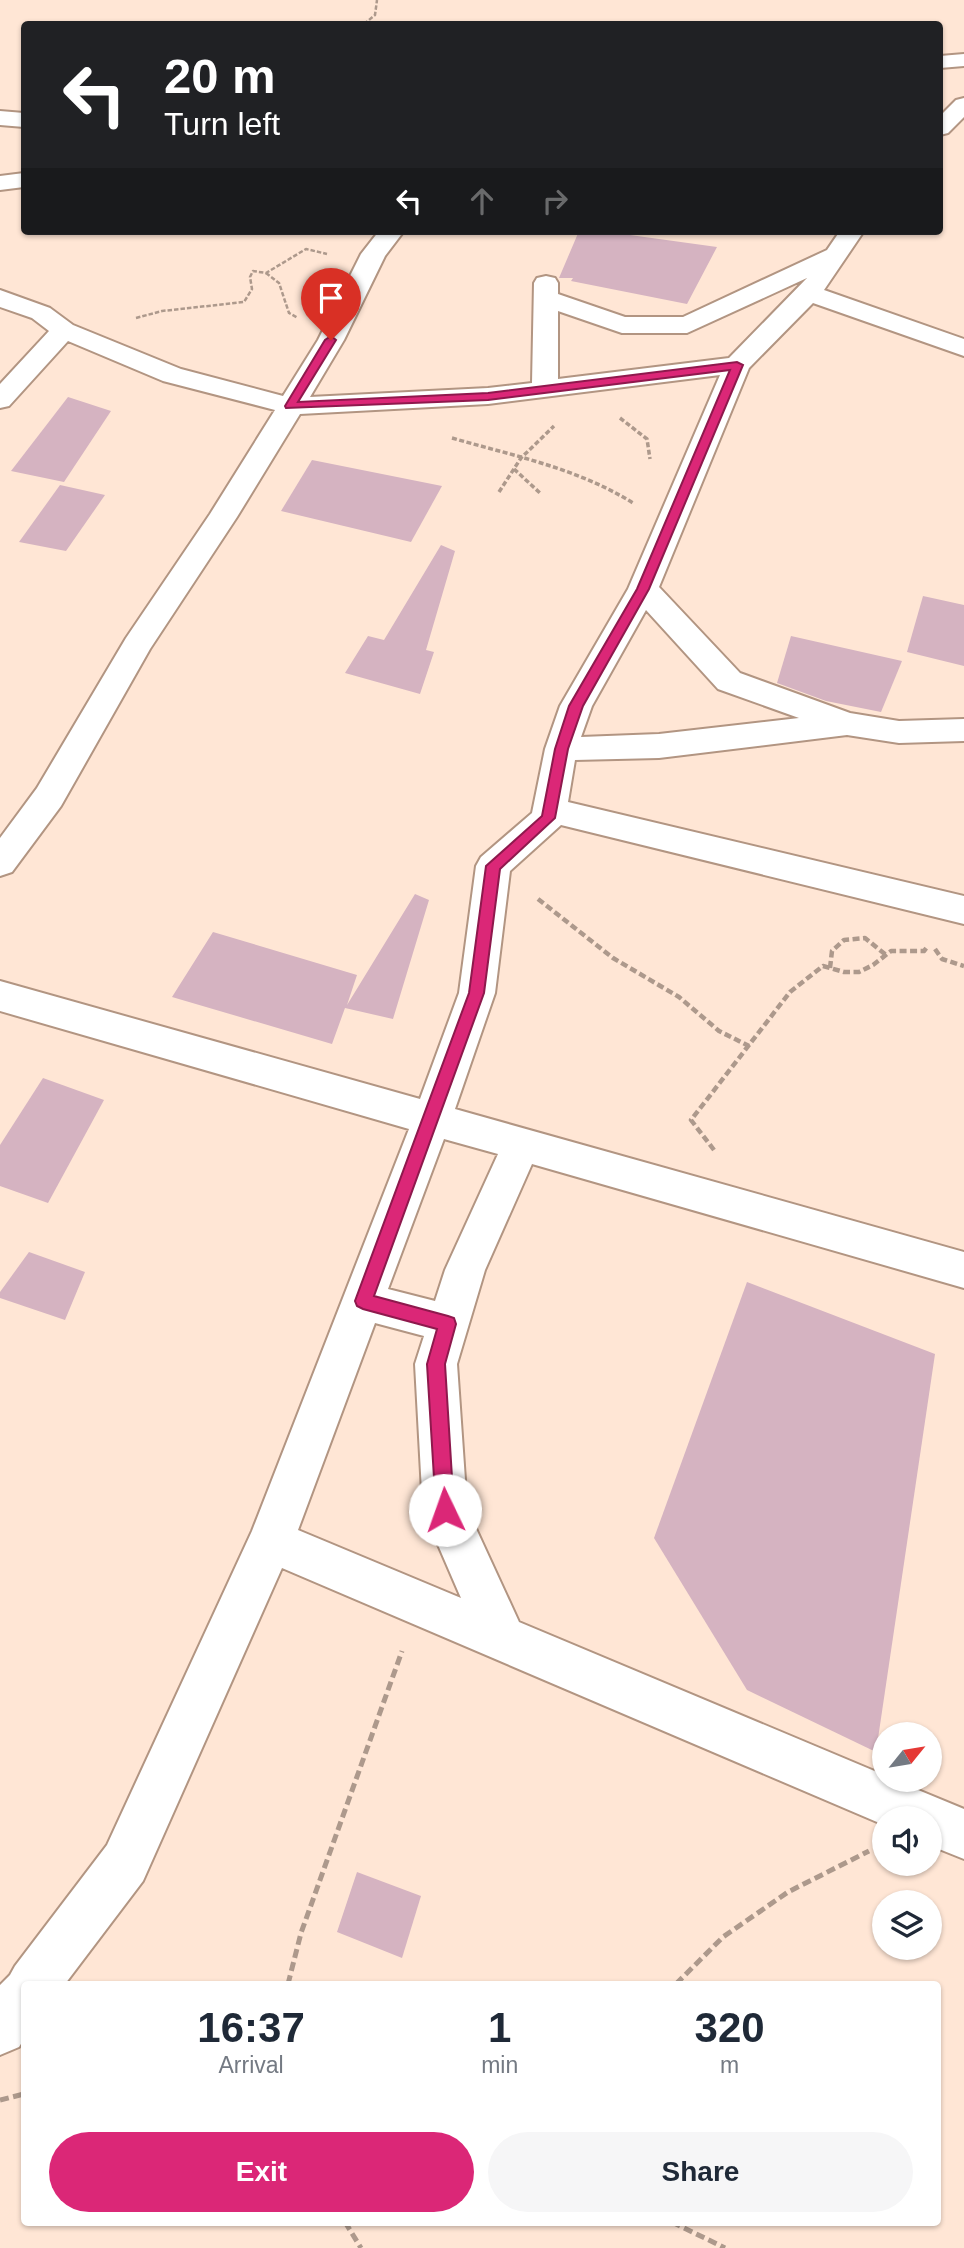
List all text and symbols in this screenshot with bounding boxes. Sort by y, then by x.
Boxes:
icon: left [49,49,140,140]
text: 20 m [164,49,276,103]
text: Turn left [164,106,280,142]
icon: left [390,182,428,220]
icon: ahead [463,182,501,220]
icon: right [536,182,574,220]
pin [301,268,361,340]
icon: arrive [312,279,350,317]
position arrow [408,1473,482,1547]
north arrow [872,1722,942,1792]
map controls [872,1722,942,1960]
button: sound [872,1806,942,1876]
button: layers [872,1890,942,1960]
text: 16:37 [197,2004,305,2051]
text: 1 [488,2004,511,2051]
text: 320 [695,2004,765,2051]
text: Arrival [218,2052,284,2078]
text: min [481,2052,518,2078]
text: m [720,2052,739,2078]
button: Exit [49,2132,474,2212]
button: Share [488,2132,913,2212]

